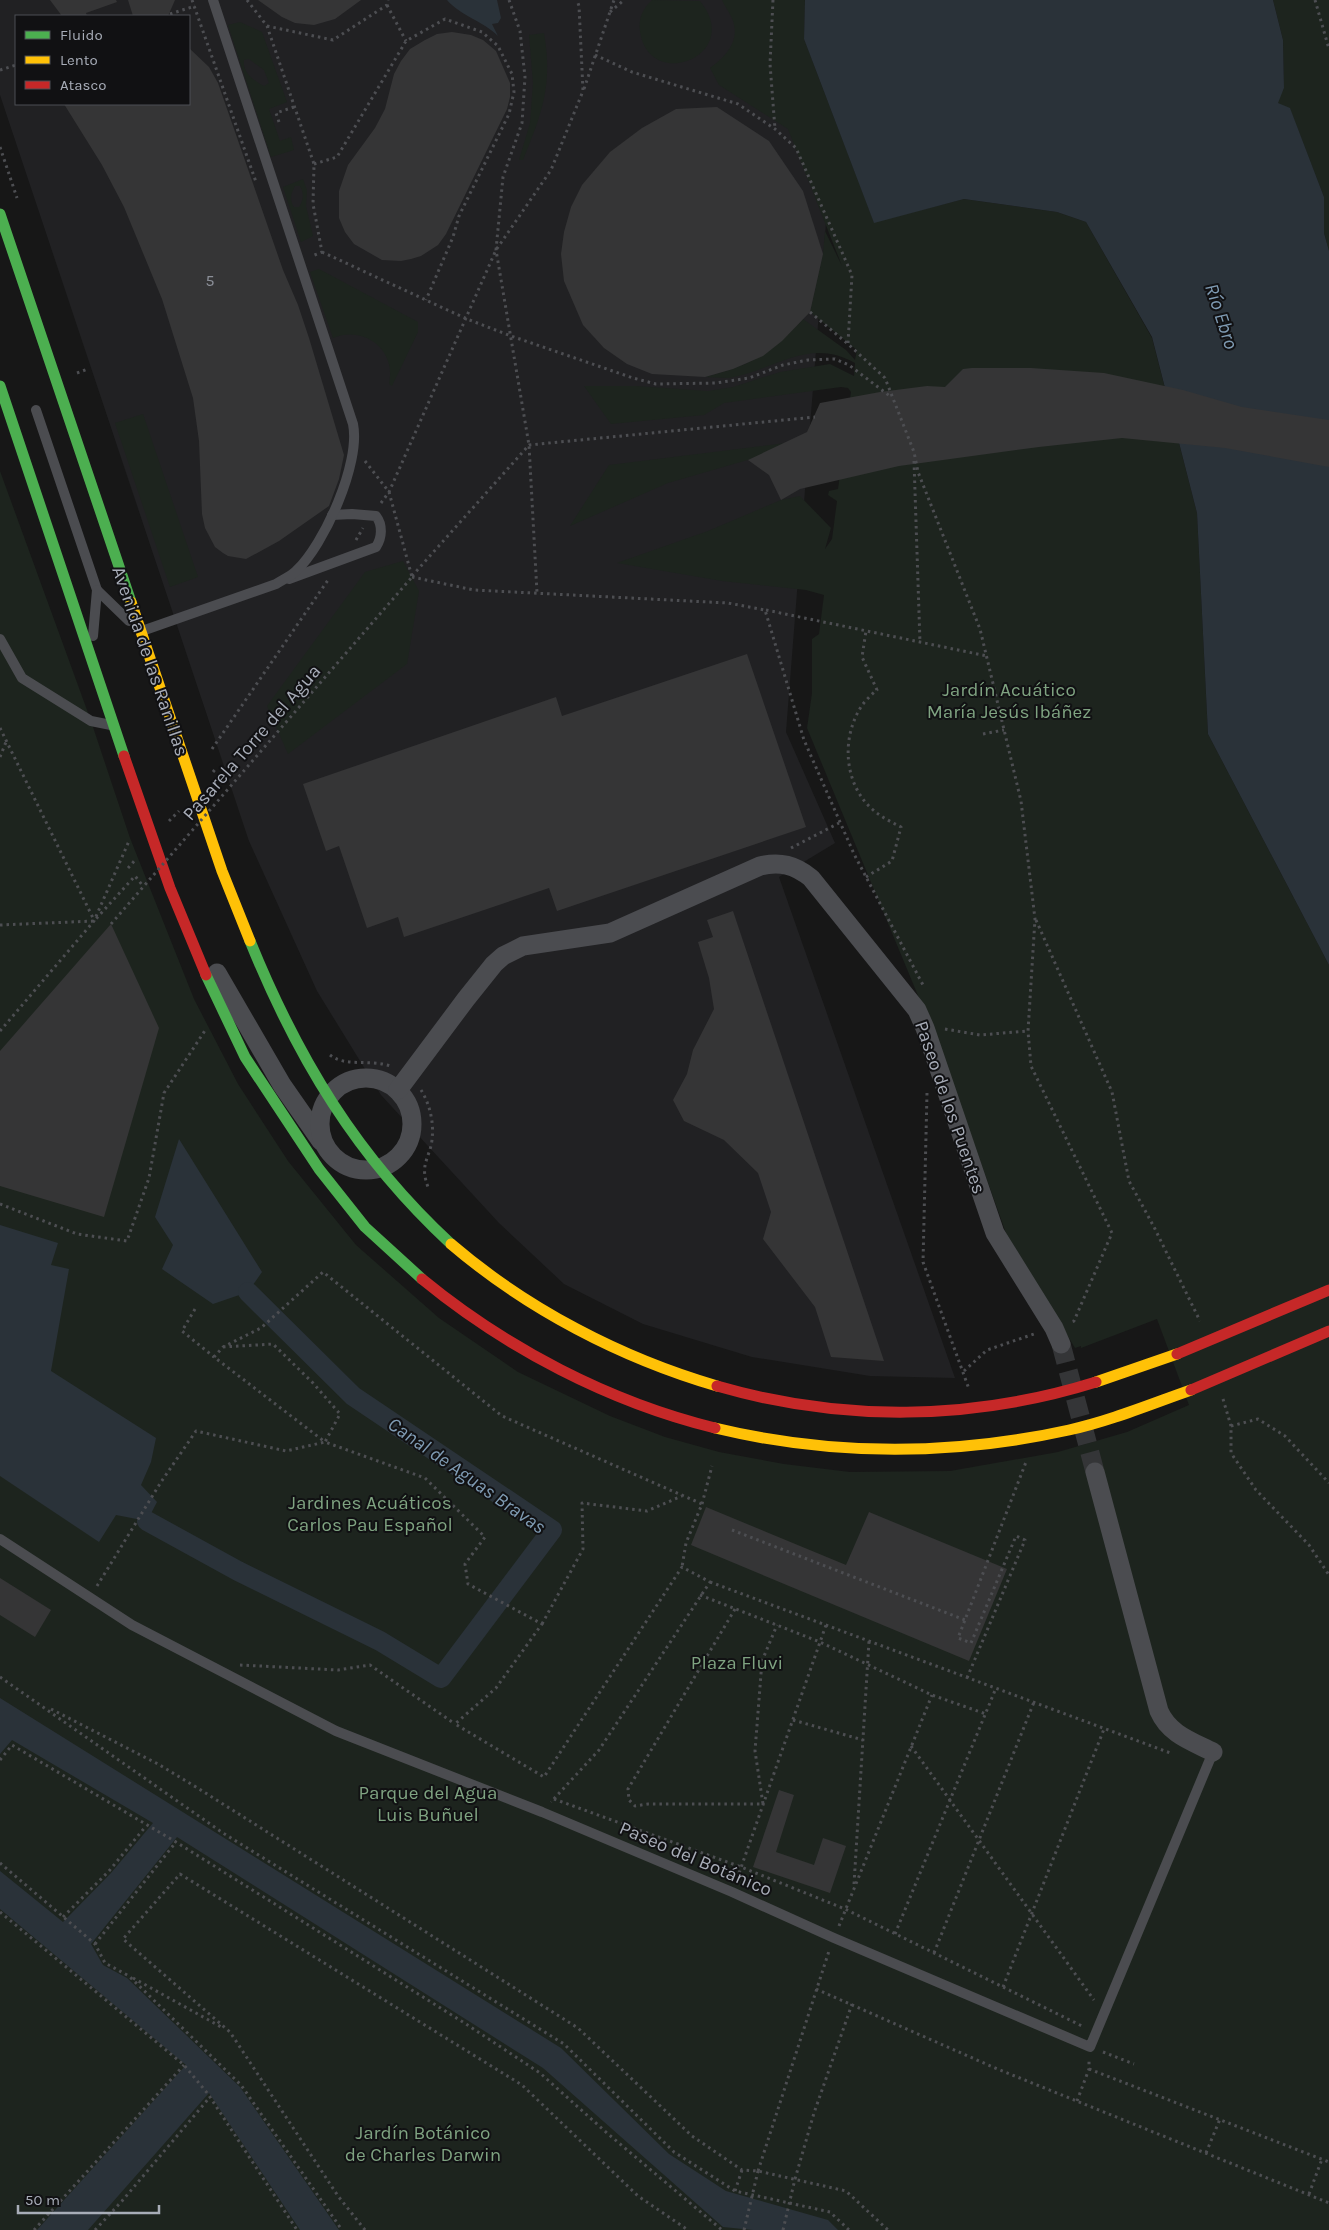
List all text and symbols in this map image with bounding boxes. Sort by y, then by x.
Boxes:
legend [15,15,190,105]
text: Fluido [60,26,103,44]
text: Lento [60,51,98,69]
text: Atasco [60,76,106,94]
house number: 5 [205,271,215,290]
water label: Río Ebro [1200,280,1243,352]
street label: Avenida de las Ranillas [107,564,193,759]
street label: Pasarela Torre del Agua [178,660,325,825]
park label: Jardín Acuático María Jesús Ibáñez [927,679,1091,723]
street label: Paseo de los Puentes [910,1018,990,1197]
water label: Canal de Aguas Bravas [383,1412,550,1539]
park label: Jardines Acuáticos Carlos Pau Español [287,1492,453,1536]
park label: Plaza Fluvi [691,1652,783,1674]
park label: Parque del Agua Luis Buñuel [358,1782,498,1826]
street label: Paseo del Botánico [616,1817,775,1901]
park label: Jardín Botánico de Charles Darwin [345,2122,501,2166]
scale bar [18,2182,159,2214]
text: 50 m [25,2191,60,2209]

